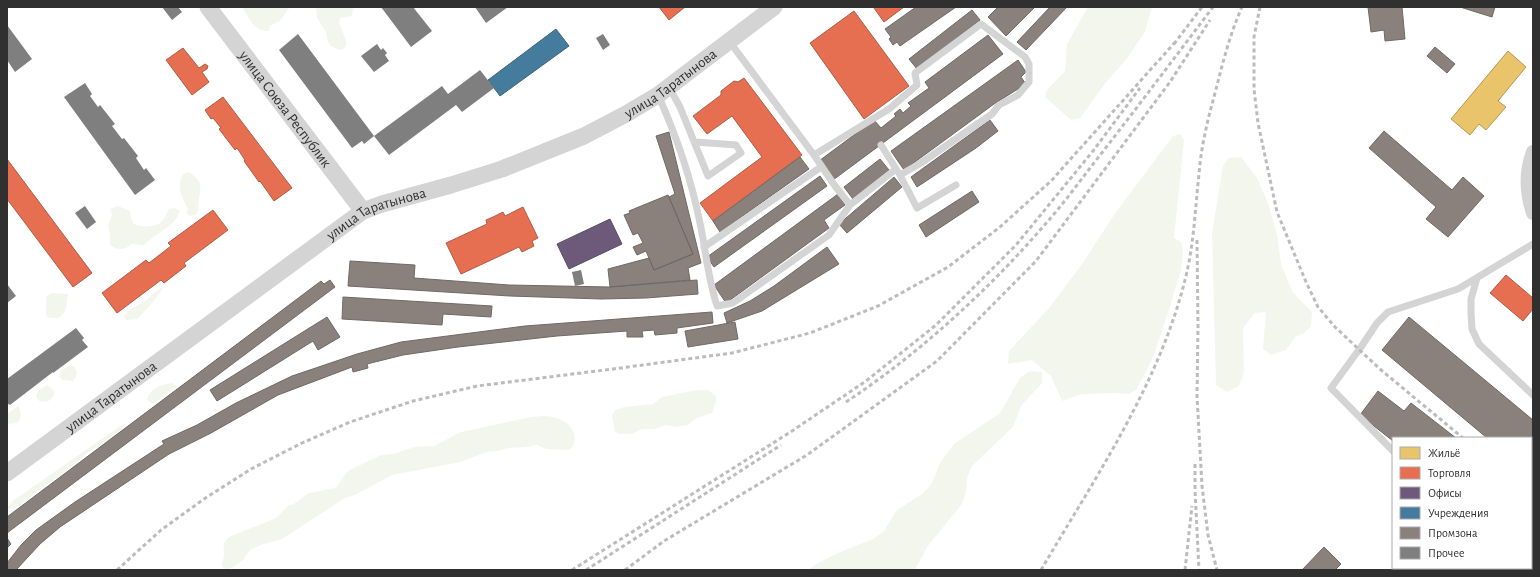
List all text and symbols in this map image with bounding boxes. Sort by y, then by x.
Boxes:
street label: улица Таратынова [621,46,720,122]
street label: улица Союза Республик [235,47,334,170]
street label: улица Таратынова [323,185,428,244]
street label: улица Таратынова [62,359,160,436]
legend [1392,437,1532,569]
text: Жильё [1428,447,1460,459]
text: Торговля [1428,467,1471,479]
text: Офисы [1428,487,1462,499]
text: Учреждения [1428,507,1489,519]
text: Промзона [1428,527,1478,539]
text: Прочее [1428,547,1464,559]

